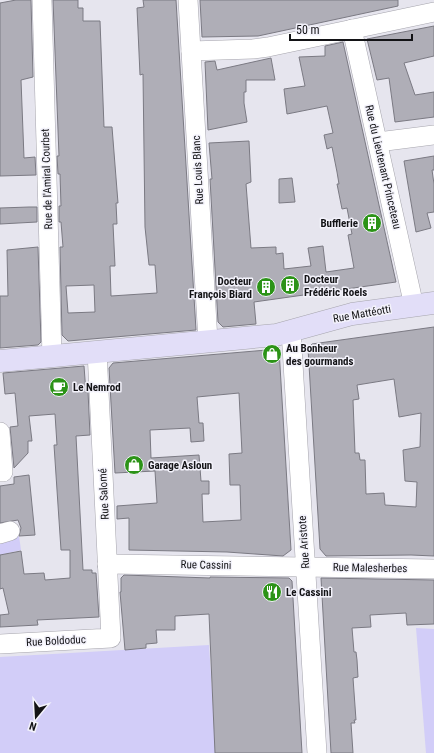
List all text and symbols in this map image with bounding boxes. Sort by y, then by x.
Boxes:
scale bar [290,16,412,42]
text: 50 m [296,23,320,37]
street label: Rue du Lieutenant Princeteau [362,104,404,230]
street label: Rue de l'Amiral Courbet [39,128,55,230]
street label: Rue Louis Blanc [190,135,206,205]
building icon: Bufflerie [361,212,383,234]
place label: Bufflerie [320,217,358,230]
place label: Docteur Frédéric Roels [304,273,367,299]
building icon: Docteur Frédéric Roels [279,274,301,296]
place label: Docteur François Biard [189,275,252,301]
building icon: Docteur François Biard [255,276,277,298]
street label: Rue Mattéotti [332,303,392,325]
place label: Au Bonheur des gourmands [286,342,354,368]
shop icon: Au Bonheur des gourmands [261,343,283,365]
cafe icon: Le Nemrod [48,376,70,398]
place label: Le Nemrod [73,381,121,394]
shop icon: Garage Asloun [123,454,145,476]
place label: Garage Asloun [148,459,212,472]
street label: Rue Salomé [96,468,112,520]
street label: Rue Aristote [296,515,312,569]
street label: Rue Cassini [181,558,231,572]
street label: Rue Malesherbes [333,561,407,575]
restaurant icon: Le Cassini [261,581,283,603]
place label: Le Cassini [286,586,332,599]
street label: Rue Boldoduc [26,633,86,649]
north arrow [16,697,56,737]
text: N [28,719,38,733]

